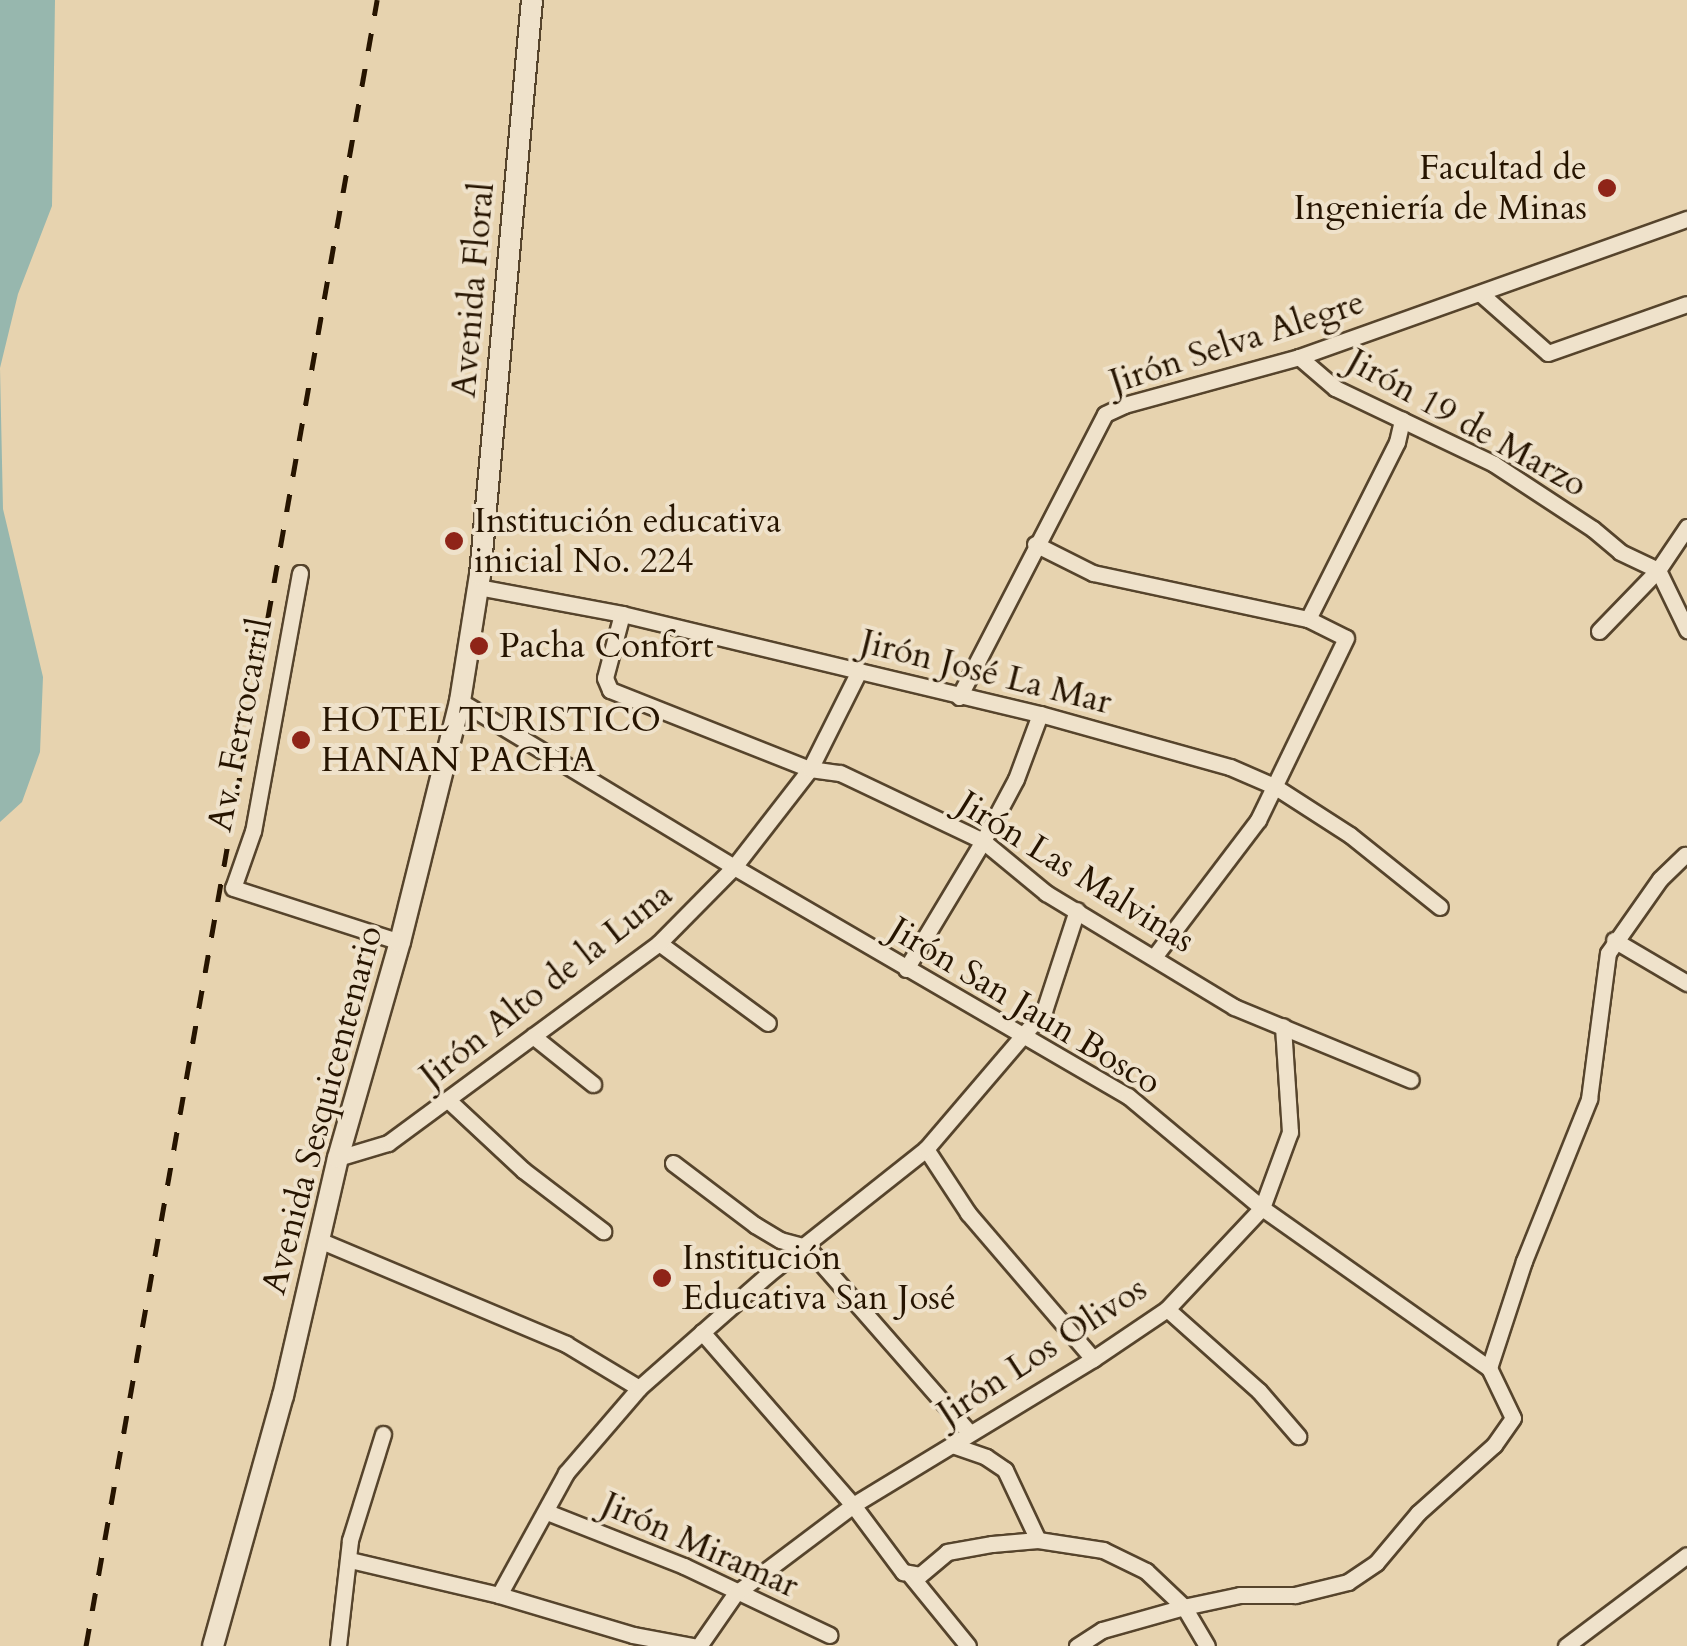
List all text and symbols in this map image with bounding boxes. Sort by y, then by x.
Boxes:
place label: Facultad de Ingeniería de Minas [1293,147,1587,229]
marker: Facultad de Ingeniería de Minas [1596,177,1618,199]
street label: Avenida Floral [443,181,503,399]
street label: Jirón Selva Alegre [1104,281,1370,403]
street label: Jirón 19 de Marzo [1340,340,1594,506]
place label: Institución educativa inicial No. 224 [474,500,781,582]
marker: Institución educativa inicial No. 224 [443,530,465,552]
street label: Av. Ferrocarril [199,615,281,835]
street label: Jirón José La Mar [856,621,1116,723]
place label: Pacha Confort [499,625,713,667]
marker: Pacha Confort [468,635,490,657]
place label: HOTEL TURISTICO HANAN PACHA [321,699,661,781]
marker: HOTEL TURISTICO HANAN PACHA [290,729,312,751]
street label: Jirón Las Malvinas [950,782,1202,962]
street label: Jirón Alto de la Luna [411,873,681,1097]
street label: Jirón San Jaun Bosco [882,908,1168,1104]
street label: Avenida Sesquicentenario [253,921,391,1299]
place label: Institución Educativa San José [682,1237,956,1319]
marker: Institución Educativa San José [651,1267,673,1289]
street label: Jirón Los Olivos [929,1268,1155,1434]
street label: Jirón Miramar [595,1483,805,1607]

